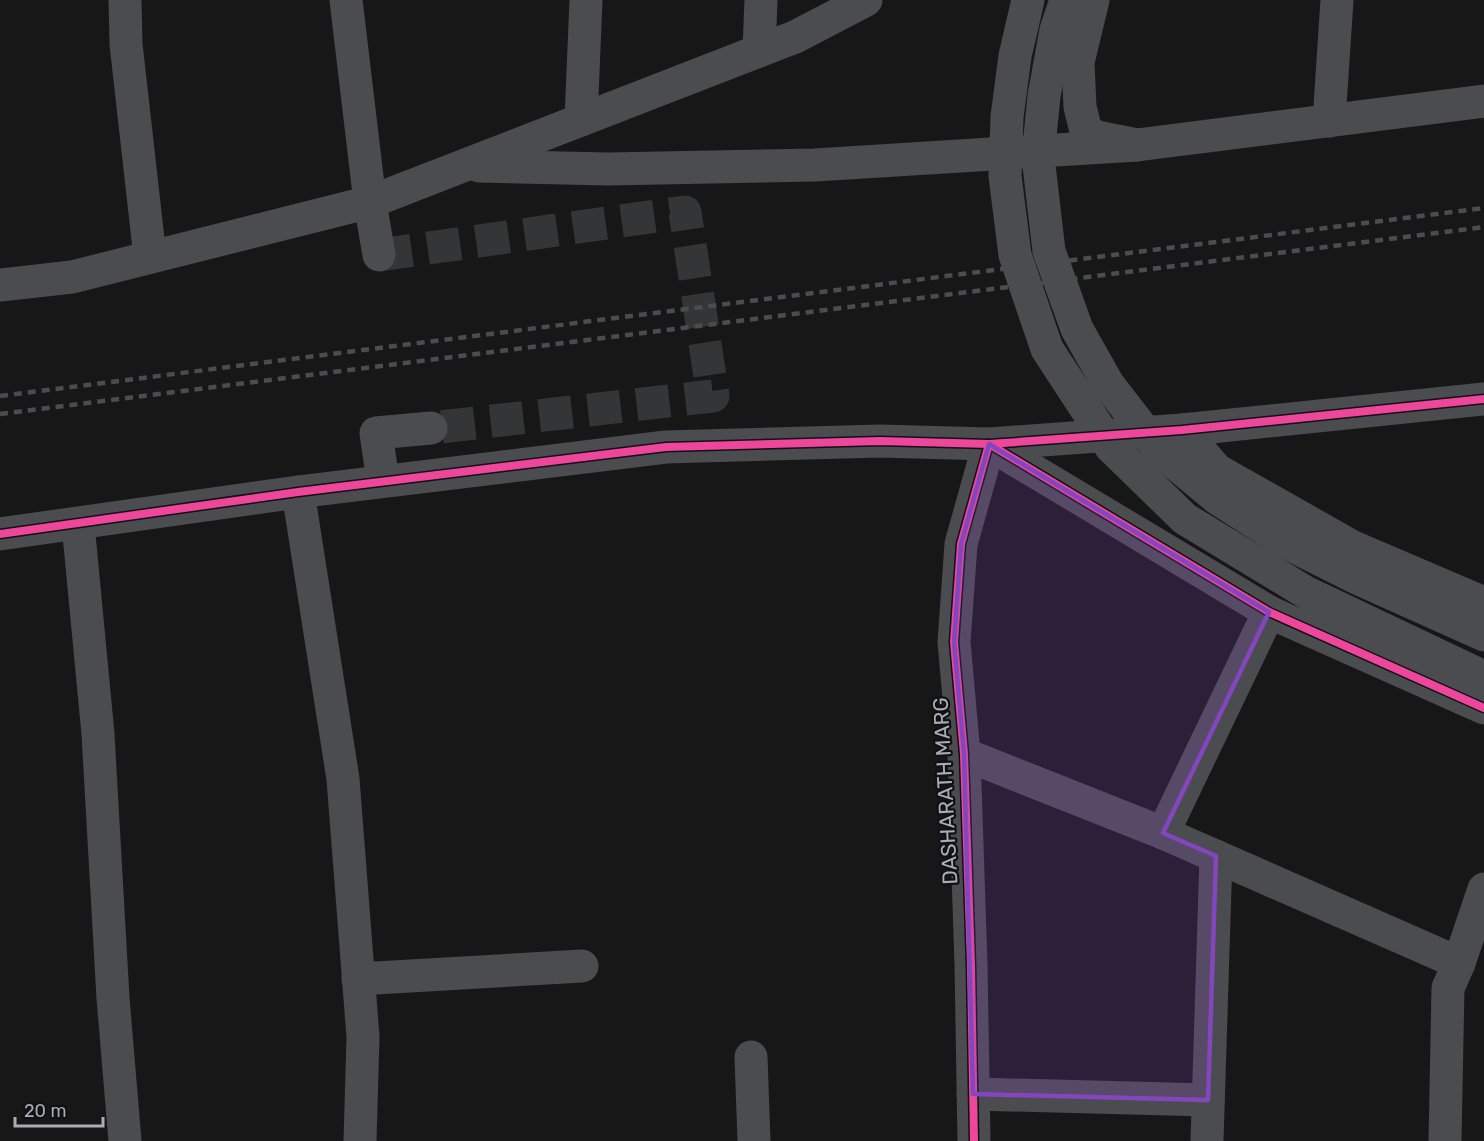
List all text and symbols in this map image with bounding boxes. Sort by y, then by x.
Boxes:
street label: DASHARATH MARG [928,697,962,885]
scale bar [15,1090,104,1128]
text: 20 m [24,1100,66,1122]

